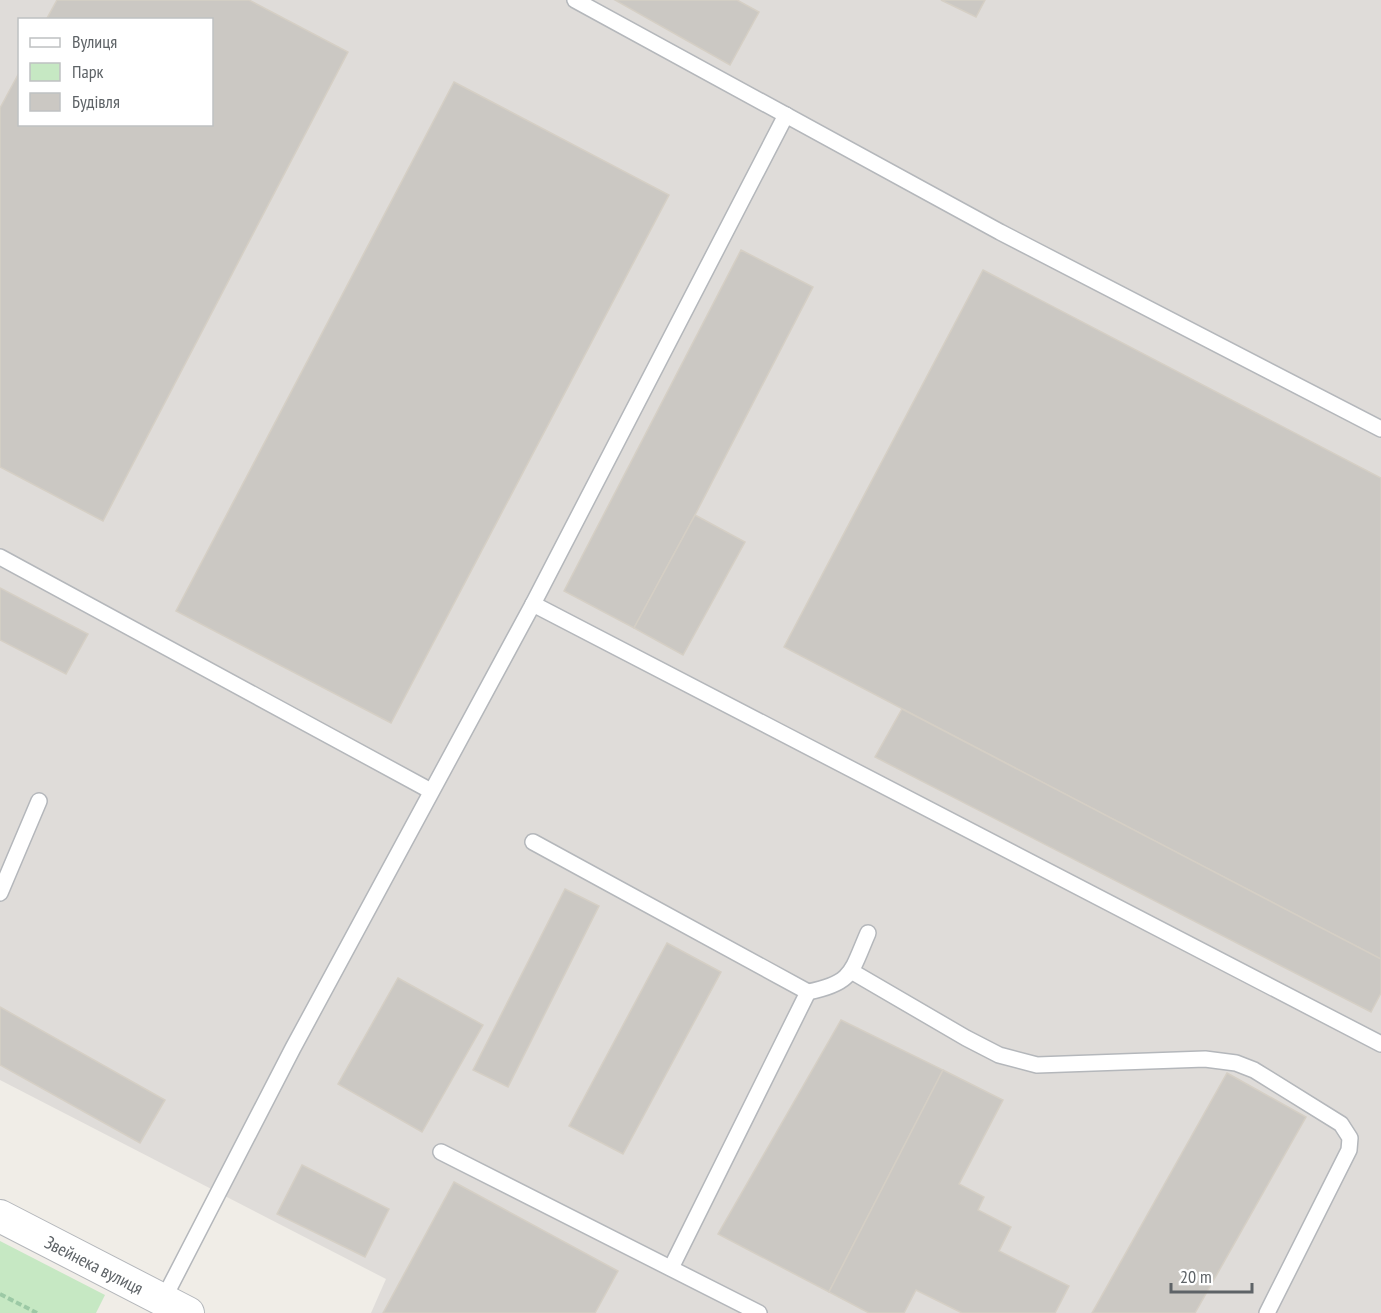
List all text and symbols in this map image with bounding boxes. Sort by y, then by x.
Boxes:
legend [18,18,213,126]
text: Вулиця [72,30,117,53]
text: Парк [72,60,103,83]
text: Будівля [72,90,120,113]
street label: Звейнека вулиця [41,1230,147,1300]
scale bar [1171,1256,1252,1294]
text: 20 m [1180,1265,1212,1288]

